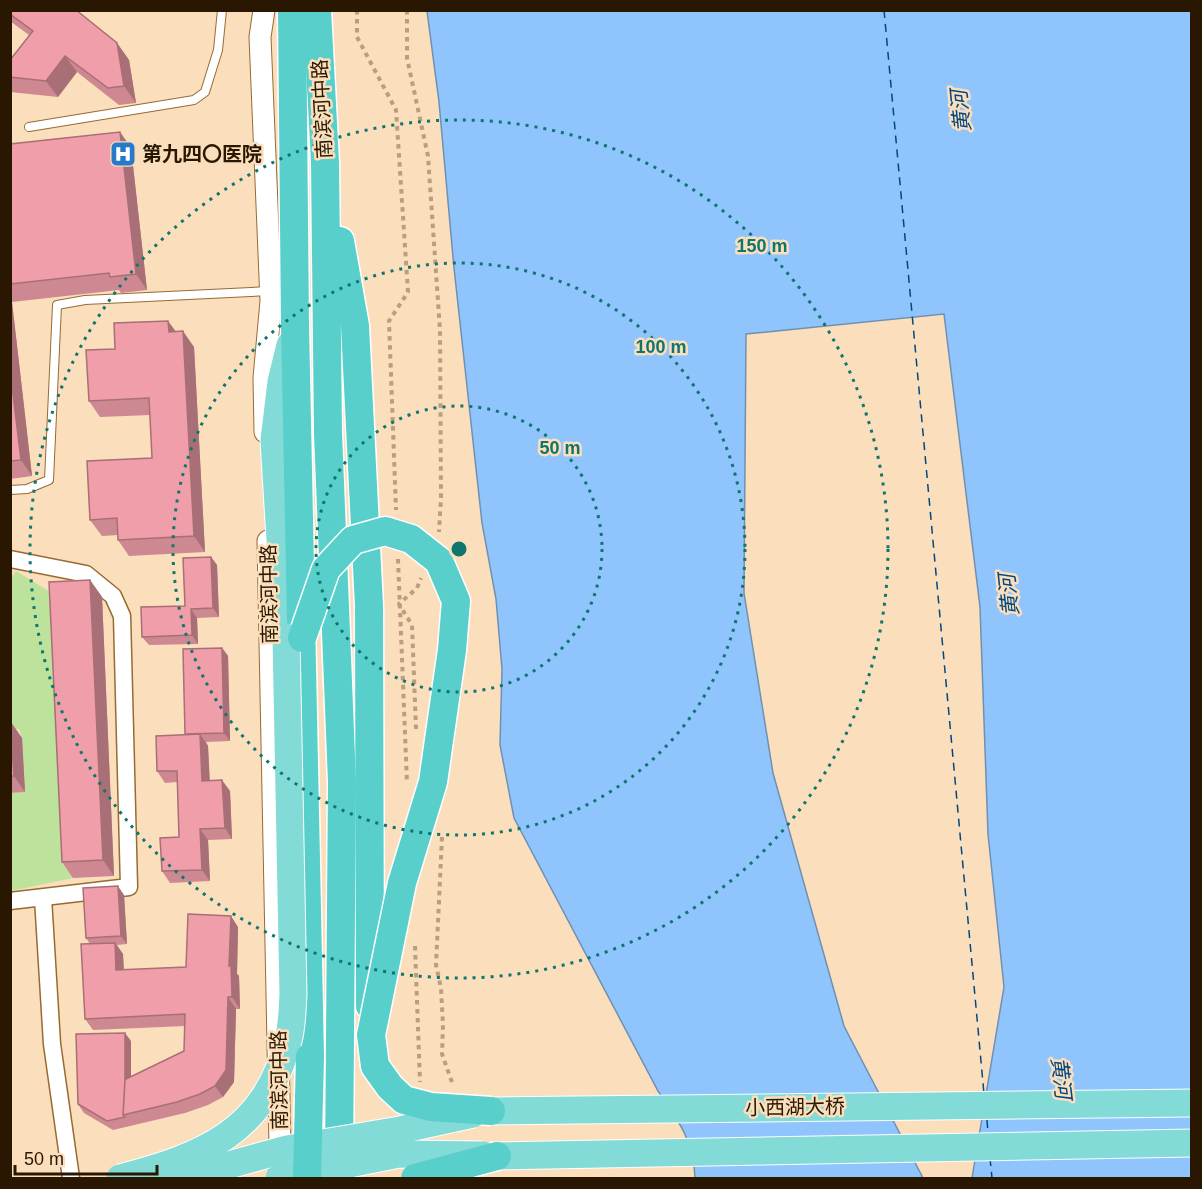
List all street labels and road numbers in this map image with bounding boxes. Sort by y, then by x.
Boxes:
street label: 南滨河中路 [308,58,336,160]
street label: 南滨河中路 [257,544,281,644]
street label: 南滨河中路 [267,1030,291,1130]
street label: 小西湖大桥 [745,1095,845,1119]

